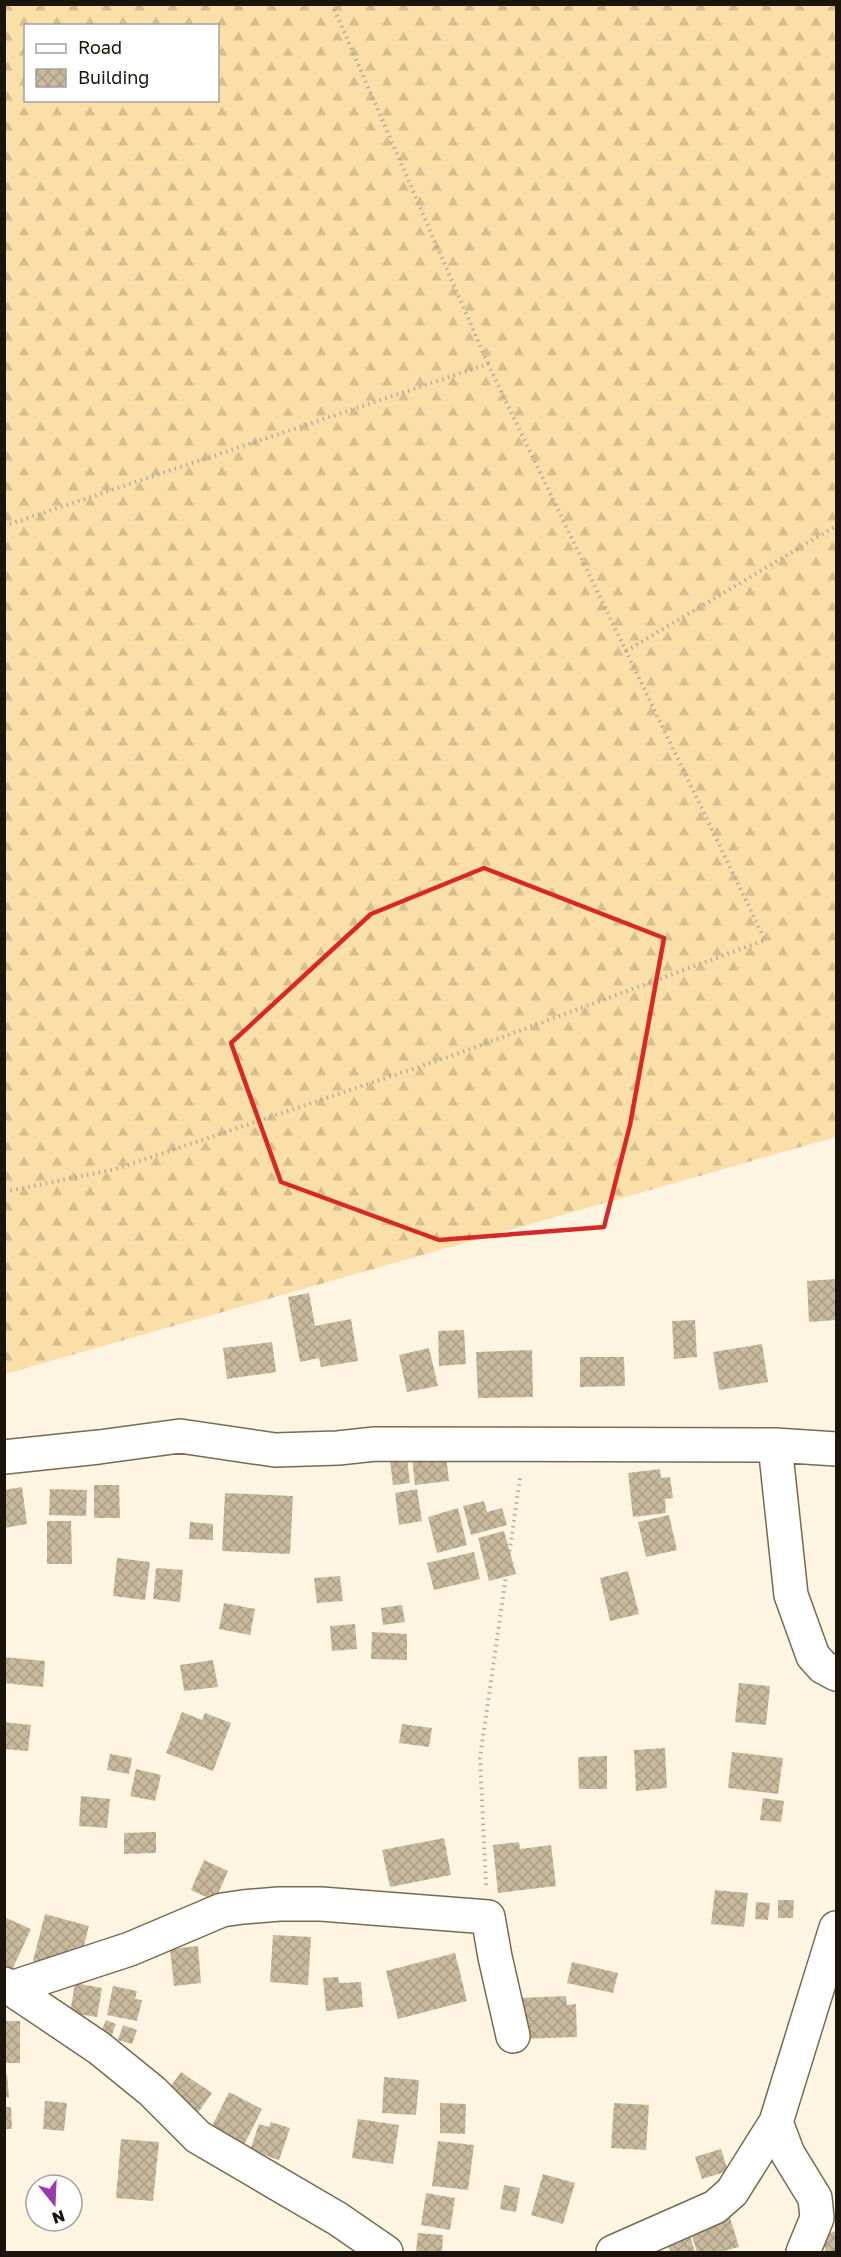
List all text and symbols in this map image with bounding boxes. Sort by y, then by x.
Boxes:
legend [24,24,219,102]
text: Road [78,36,122,58]
text: Building [78,66,149,88]
north arrow [24,2173,84,2233]
text: N [50,2206,68,2229]

